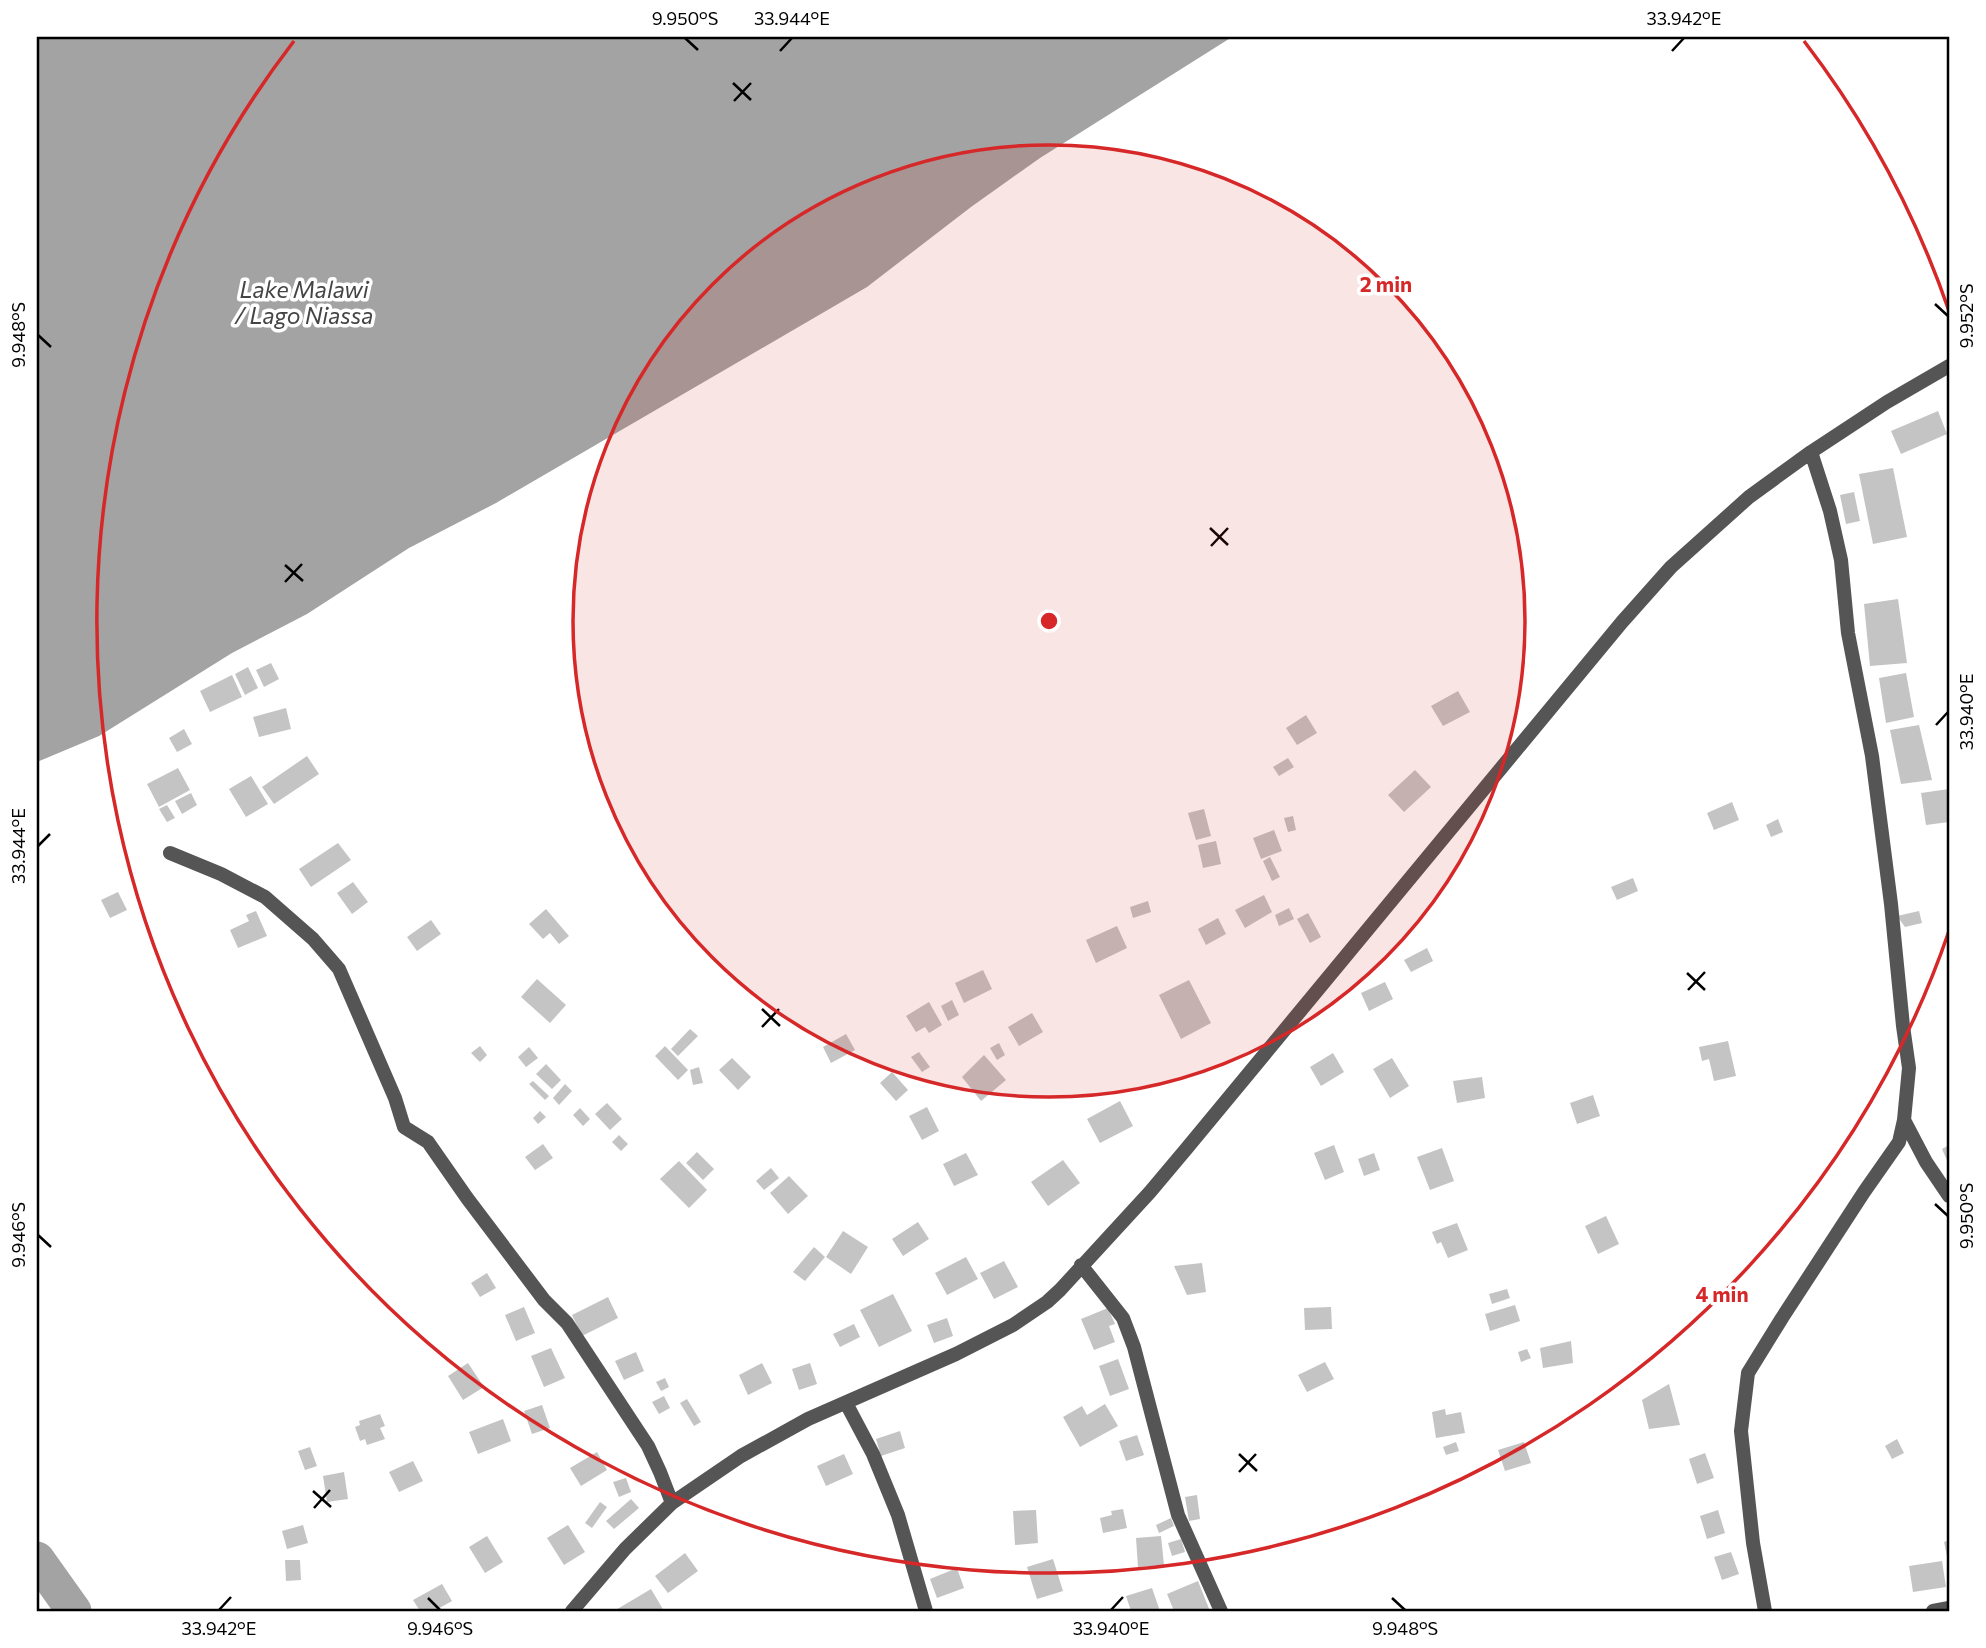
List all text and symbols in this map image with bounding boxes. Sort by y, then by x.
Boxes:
text: 9.950°S [652,7,718,29]
text: 33.944°E [754,7,830,29]
text: 33.942°E [1647,7,1721,29]
text: 2 min [1360,271,1412,296]
water label: Lake Malawi / Lago Niassa [234,275,373,329]
text: 9.952°S [1955,284,1977,348]
text: 9.948°S [7,302,29,368]
centre of rings [1037,609,1061,633]
text: 33.940°E [1955,674,1977,750]
text: 33.944°E [7,808,29,884]
text: 9.950°S [1955,1183,1977,1249]
text: 9.946°S [7,1202,29,1268]
text: 4 min [1695,1281,1749,1306]
text: 33.942°E [182,1617,256,1639]
text: 9.946°S [407,1617,473,1639]
text: 33.940°E [1073,1617,1149,1639]
text: 9.948°S [1372,1617,1438,1639]

